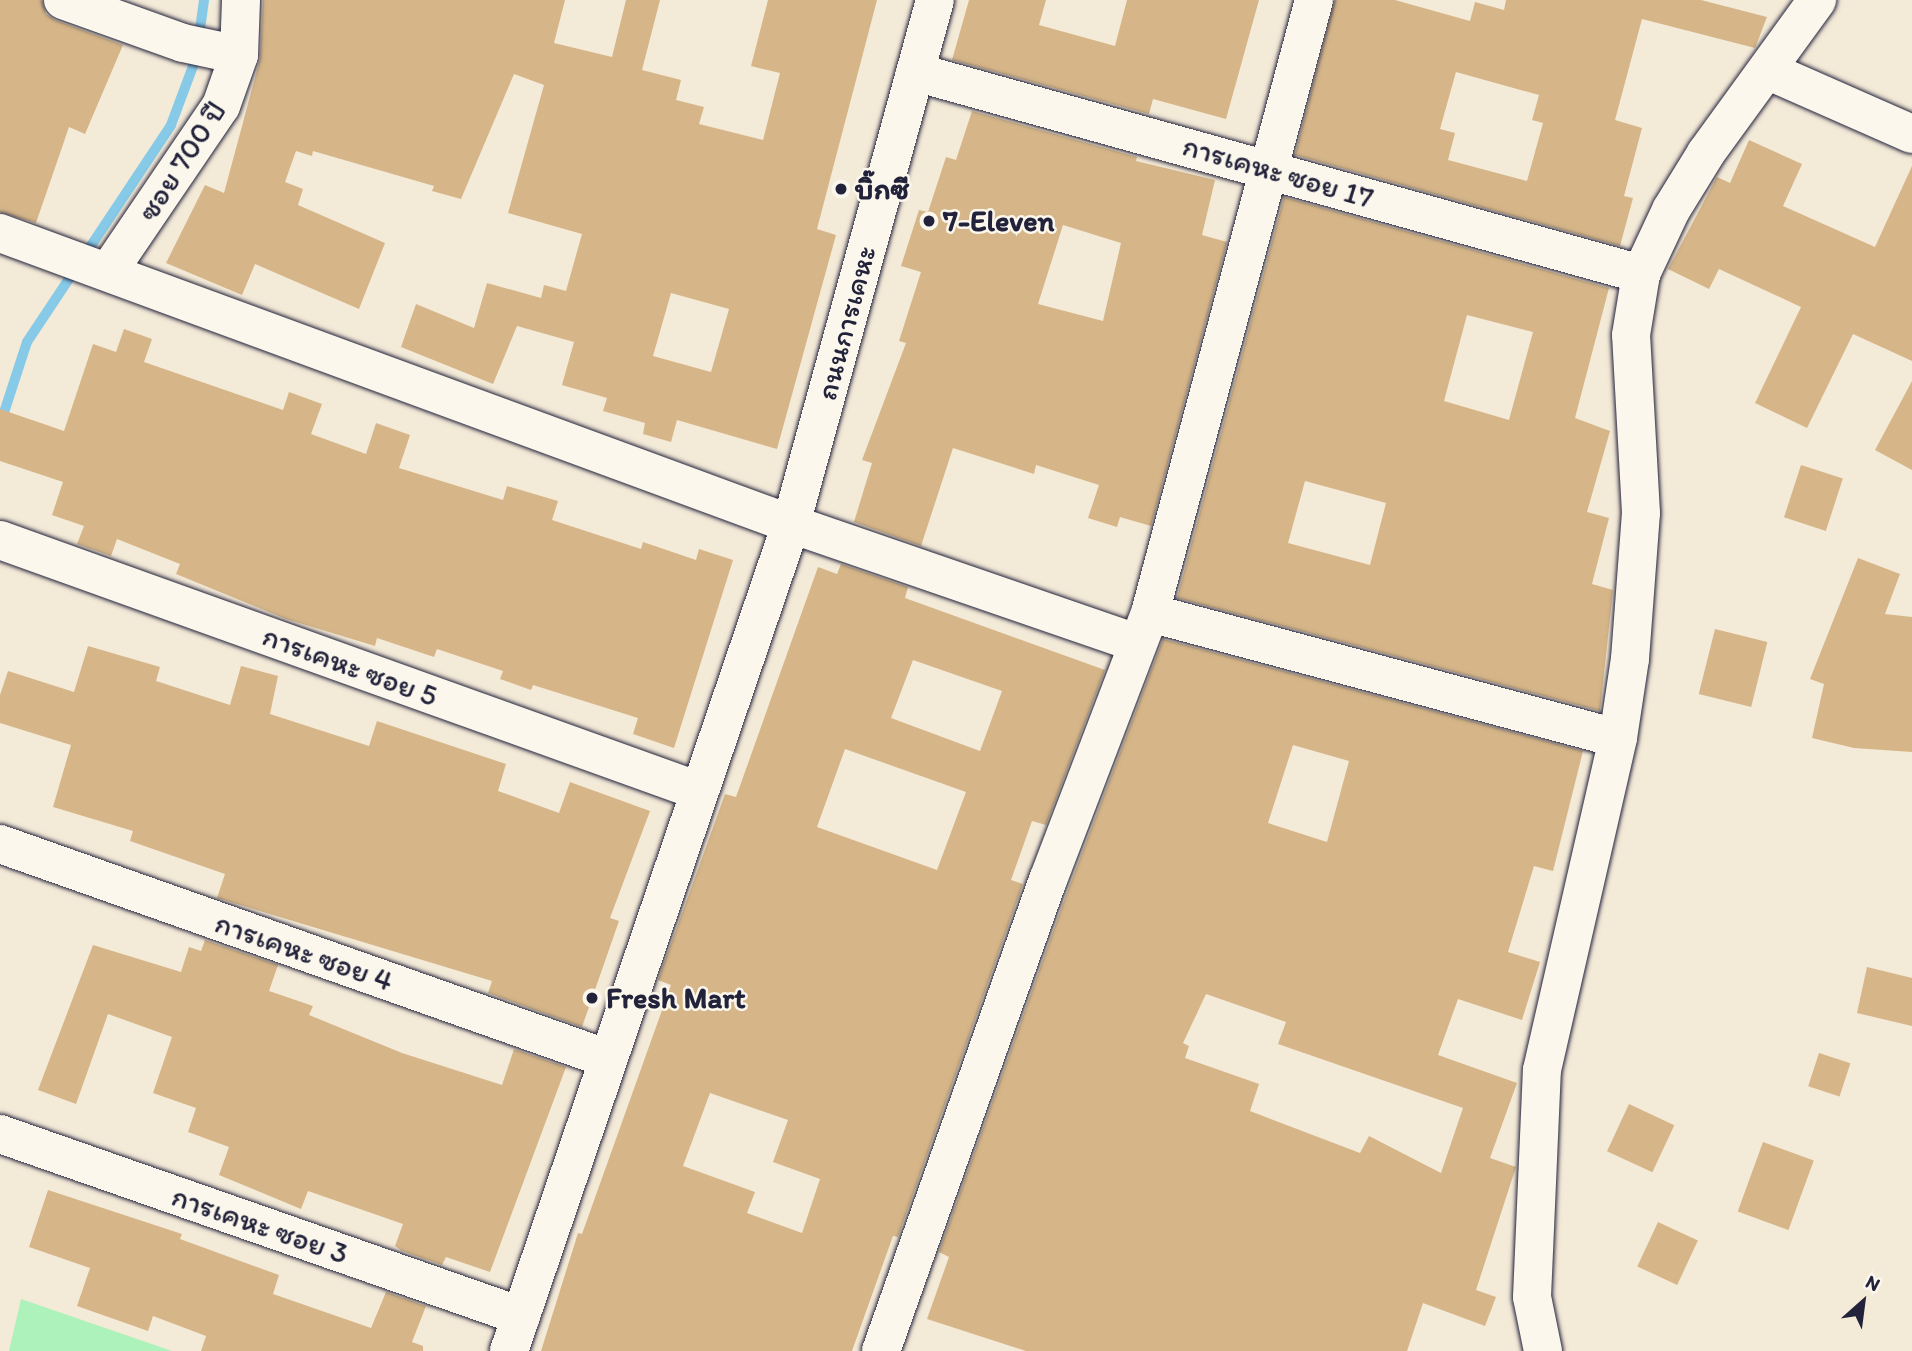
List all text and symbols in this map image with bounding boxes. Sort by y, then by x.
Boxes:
street label: ซอย 700 ปี [130,94,234,228]
street label: การเคหะ ซอย 17 [1179,128,1377,216]
place label: บิ๊กซี [855,171,909,207]
marker: บิ๊กซี [833,181,849,197]
place label: 7-Eleven [943,203,1054,239]
marker: 7-Eleven [921,213,937,229]
street label: ถนนการเคหะ [808,242,884,404]
street label: การเคหะ ซอย 5 [258,618,442,714]
street label: การเคหะ ซอย 4 [210,905,398,999]
place label: Fresh Mart [606,980,746,1016]
marker: Fresh Mart [584,990,600,1006]
street label: การเคหะ ซอย 3 [167,1178,353,1272]
north arrow [1828,1267,1898,1337]
text: N [1862,1270,1884,1296]

